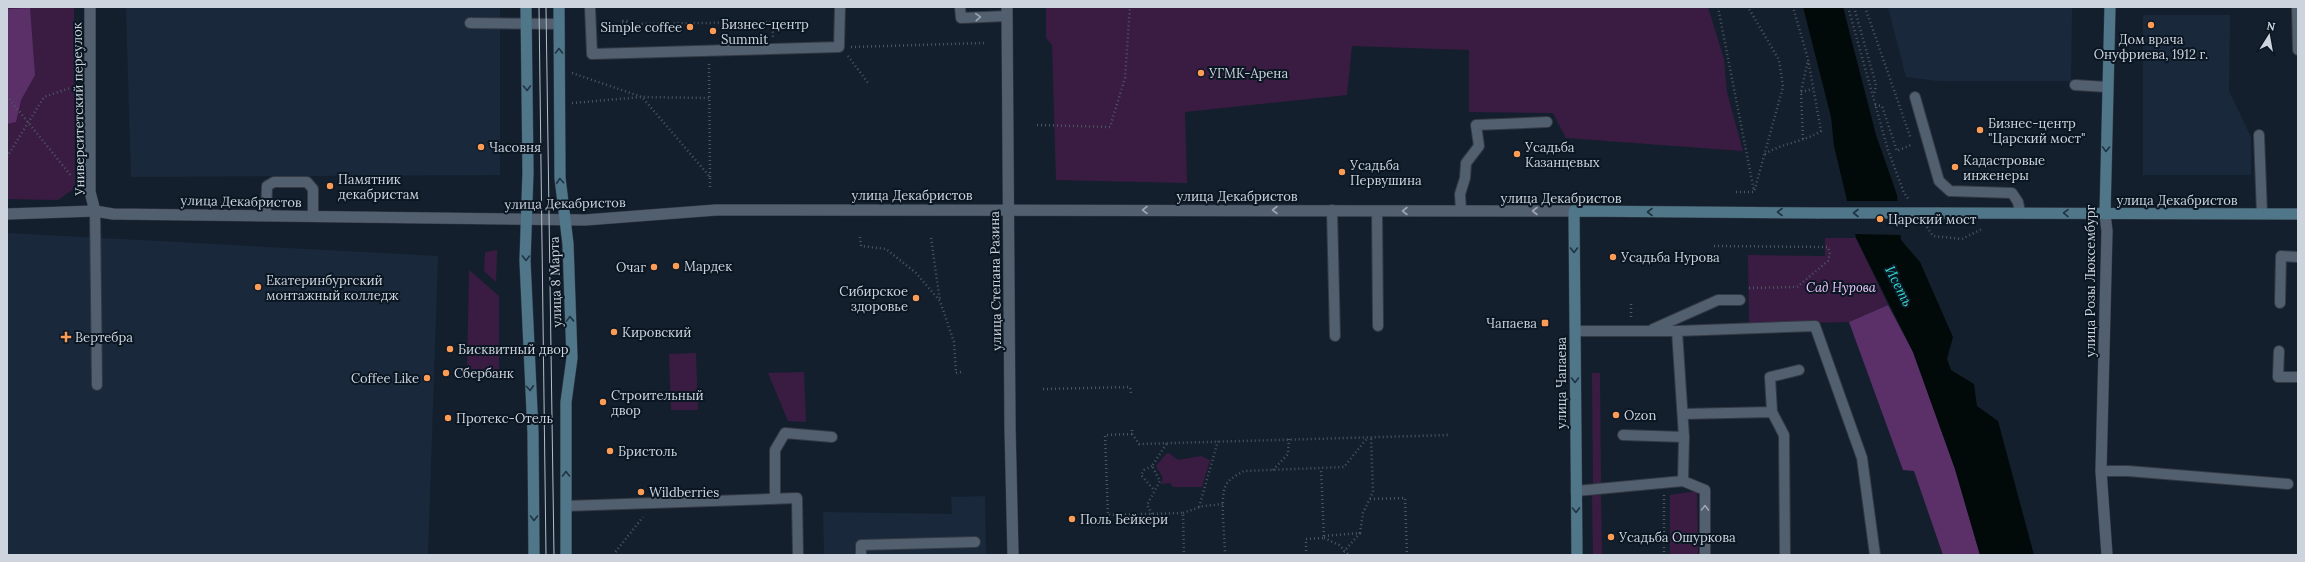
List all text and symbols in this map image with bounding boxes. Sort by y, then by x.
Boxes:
one-way arrow [975,13,981,22]
place label: Бизнес-центр Summit [721,16,809,48]
north arrow [2249,16,2289,56]
text: N [2265,18,2277,34]
place label: Simple coffee [600,19,682,36]
marker: Дом врача Онуфриева, 1912 г. [2146,20,2156,30]
street label: Университетский переулок [68,22,89,197]
marker: Simple coffee [685,22,695,32]
marker: Бизнес-центр Summit [708,26,718,36]
place label: Дом врача Онуфриева, 1912 г. [2094,31,2208,63]
one-way arrow [555,48,563,54]
place label: УГМК-Арена [1208,65,1288,82]
marker: УГМК-Арена [1196,68,1206,78]
one-way arrow [523,85,531,91]
place label: Бизнес-центр "Царский мост" [1988,115,2085,147]
marker: Бизнес-центр "Царский мост" [1975,125,1985,135]
place label: Часовня [489,139,541,156]
place label: Усадьба Казанцевых [1524,139,1600,171]
marker: Часовня [476,142,486,152]
one-way arrow [2102,146,2110,152]
marker: Усадьба Казанцевых [1512,149,1522,159]
place label: Кадастровые инженеры [1963,152,2045,184]
place label: Усадьба Первушина [1349,157,1422,189]
marker: Кадастровые инженеры [1950,162,1960,172]
marker: Усадьба Первушина [1337,167,1347,177]
place label: Памятник декабристам [338,171,419,203]
one-way arrow [556,178,565,184]
marker: Памятник декабристам [325,181,335,191]
street label: улица Декабристов [851,187,973,204]
street label: улица Декабристов [1176,188,1298,205]
street label: улица Декабристов [1500,190,1622,207]
street label: улица Декабристов [180,192,302,211]
street label: улица Декабристов [2116,192,2238,209]
street label: улица Декабристов [504,194,626,213]
street label: улица Розы Люксембург [2082,204,2099,357]
one-way arrow [1142,206,1148,214]
one-way arrow [1272,206,1278,214]
one-way arrow [1402,207,1408,215]
one-way arrow [1532,207,1538,215]
one-way arrow [1647,208,1653,216]
one-way arrow [1777,208,1783,216]
one-way arrow [1853,209,1859,217]
one-way arrow [2063,209,2069,217]
street label: улица Степана Разина [986,211,1005,351]
place label: Царский мост [1888,211,1977,228]
marker: Царский мост [1875,214,1885,224]
street label: улица 8 Марта [545,236,566,328]
one-way arrow [1570,247,1578,253]
place label: Усадьба Нурова [1620,249,1720,266]
marker: Усадьба Нурова [1608,252,1618,262]
one-way arrow [521,255,530,261]
place label: Мардек [684,258,732,275]
place label: Очаг [616,259,646,276]
marker: Мардек [671,261,681,271]
marker: Очаг [649,262,659,272]
water label: Исеть [1881,263,1917,310]
place label: Екатеринбургский монтажный колледж [266,272,399,304]
park label: Сад Нурова [1806,279,1877,296]
marker: Екатеринбургский монтажный колледж [253,282,263,292]
place label: Сибирское здоровье [839,283,908,315]
marker: Сибирское здоровье [911,293,921,303]
place label: Чапаева [1486,315,1537,332]
one-way arrow [566,316,575,322]
marker: Чапаева [1540,318,1550,328]
place label: Кировский [622,324,691,341]
marker: Кировский [609,327,619,337]
place label: Вертебра [75,329,133,346]
marker: Вертебра [60,331,72,343]
street label: улица Чапаева [1553,337,1570,429]
place label: Бисквитный двор [458,341,569,358]
marker: Бисквитный двор [445,344,455,354]
place label: Сбербанк [454,365,514,382]
marker: Сбербанк [441,368,451,378]
place label: Coffee Like [351,370,419,387]
marker: Coffee Like [422,373,432,383]
one-way arrow [1571,377,1579,383]
one-way arrow [526,385,535,391]
place label: Строительный двор [611,387,704,419]
marker: Строительный двор [598,397,608,407]
place label: Ozon [1624,407,1656,424]
place label: Протекс-Отель [456,410,553,427]
marker: Ozon [1611,410,1621,420]
marker: Протекс-Отель [443,413,453,423]
place label: Бристоль [618,443,678,460]
marker: Бристоль [605,446,615,456]
one-way arrow [562,471,570,477]
place label: Wildberries [649,484,719,501]
marker: Wildberries [636,487,646,497]
one-way arrow [1701,505,1709,511]
one-way arrow [1572,507,1580,513]
place label: Поль Бейкери [1080,511,1168,528]
marker: Поль Бейкери [1067,514,1077,524]
one-way arrow [530,515,538,521]
place label: Усадьба Ошуркова [1618,529,1736,546]
marker: Усадьба Ошуркова [1606,532,1616,542]

